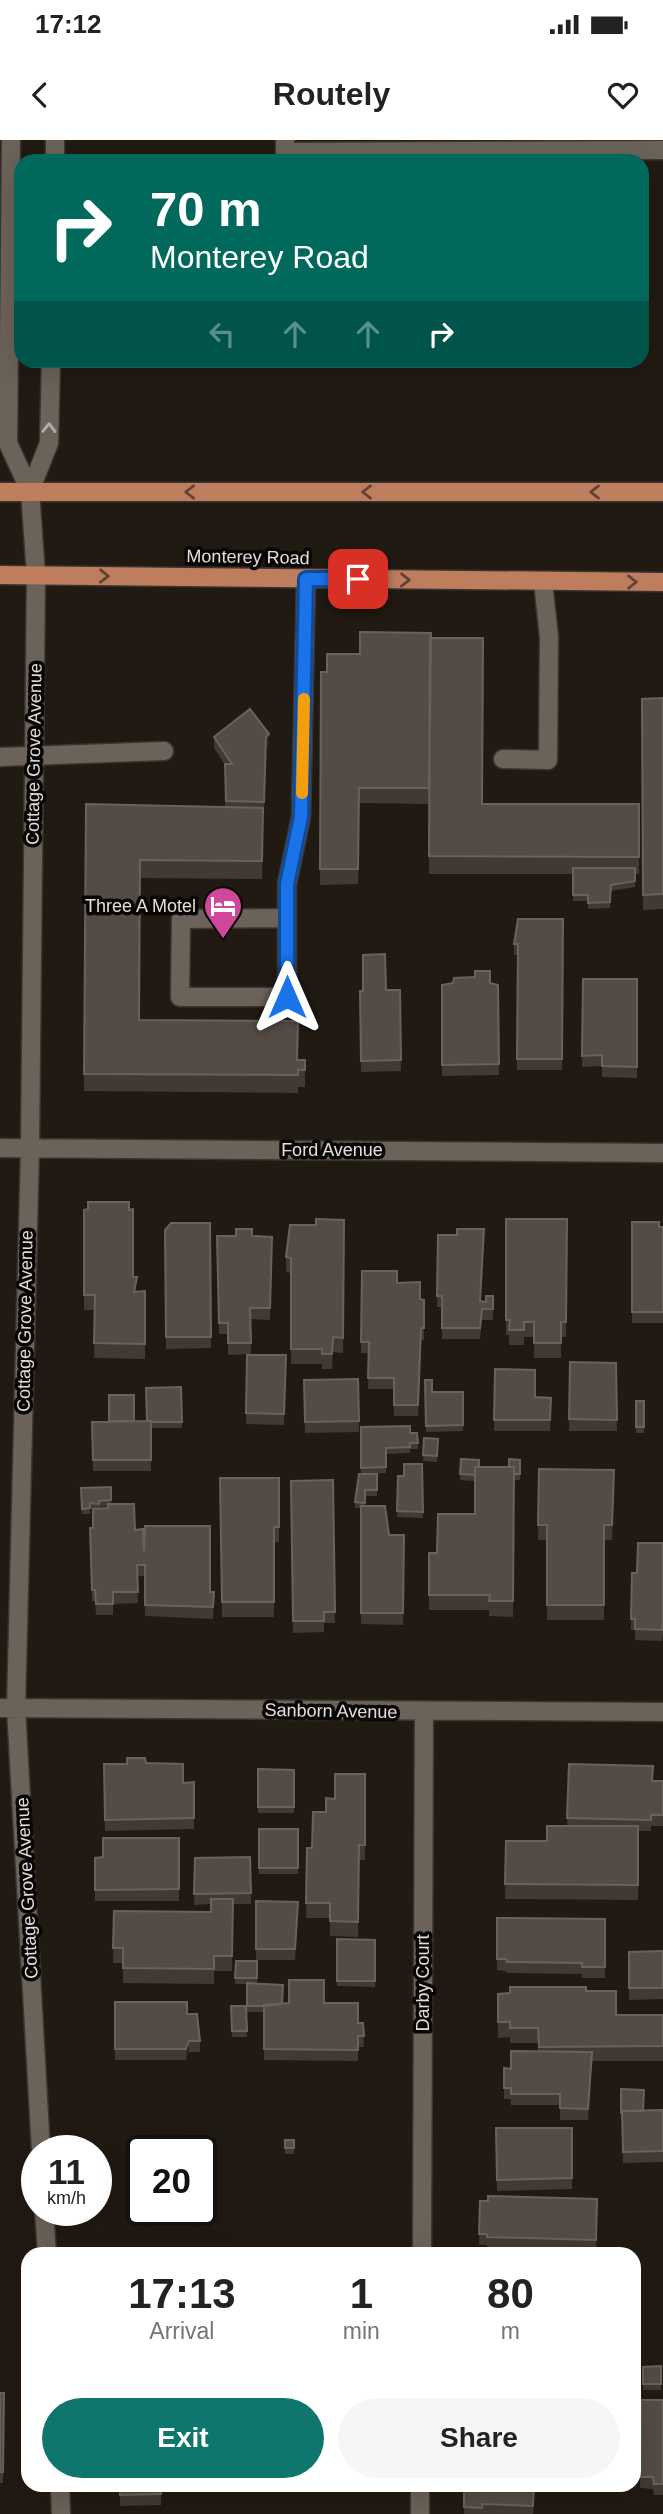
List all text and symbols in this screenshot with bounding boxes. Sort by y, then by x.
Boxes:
text: 17:12 [35,9,102,39]
icon: back [21,76,59,114]
text: Routely [273,76,390,112]
icon: heart [604,76,642,114]
icon: right [35,182,126,273]
text: 70 m [150,182,262,236]
text: Monterey Road [150,239,369,275]
icon: left [203,315,241,353]
icon: ahead [276,315,314,353]
icon: ahead [349,315,387,353]
icon: right [422,315,460,353]
one-way arrow [42,422,57,433]
one-way arrow [184,484,195,500]
one-way arrow [362,484,372,500]
one-way arrow [589,484,600,500]
street label: Monterey Road [186,546,310,568]
pin [328,549,388,609]
icon: arrive [339,560,377,598]
one-way arrow [99,568,110,584]
one-way arrow [400,572,410,588]
one-way arrow [627,574,638,590]
street label: Cottage Grove Avenue [22,663,46,845]
hotel icon: Three A Motel [202,885,244,940]
place label: Three A Motel [85,896,196,916]
position arrow [250,960,324,1034]
street label: Ford Avenue [281,1140,383,1160]
street label: Cottage Grove Avenue [13,1230,37,1412]
street label: Sanborn Avenue [264,1700,398,1722]
street label: Cottage Grove Avenue [12,1797,42,1979]
street label: Darby Court [413,1934,433,2032]
speed limit sign: 20 [126,2135,217,2226]
text: 11 [48,2152,85,2191]
text: km/h [47,2188,86,2208]
text: 17:13 [128,2270,236,2317]
text: 1 [350,2270,373,2317]
text: 80 [487,2270,534,2317]
text: Arrival [149,2318,214,2344]
text: min [343,2318,380,2344]
text: m [501,2318,520,2344]
button: Exit [42,2398,324,2478]
button: Share [338,2398,620,2478]

